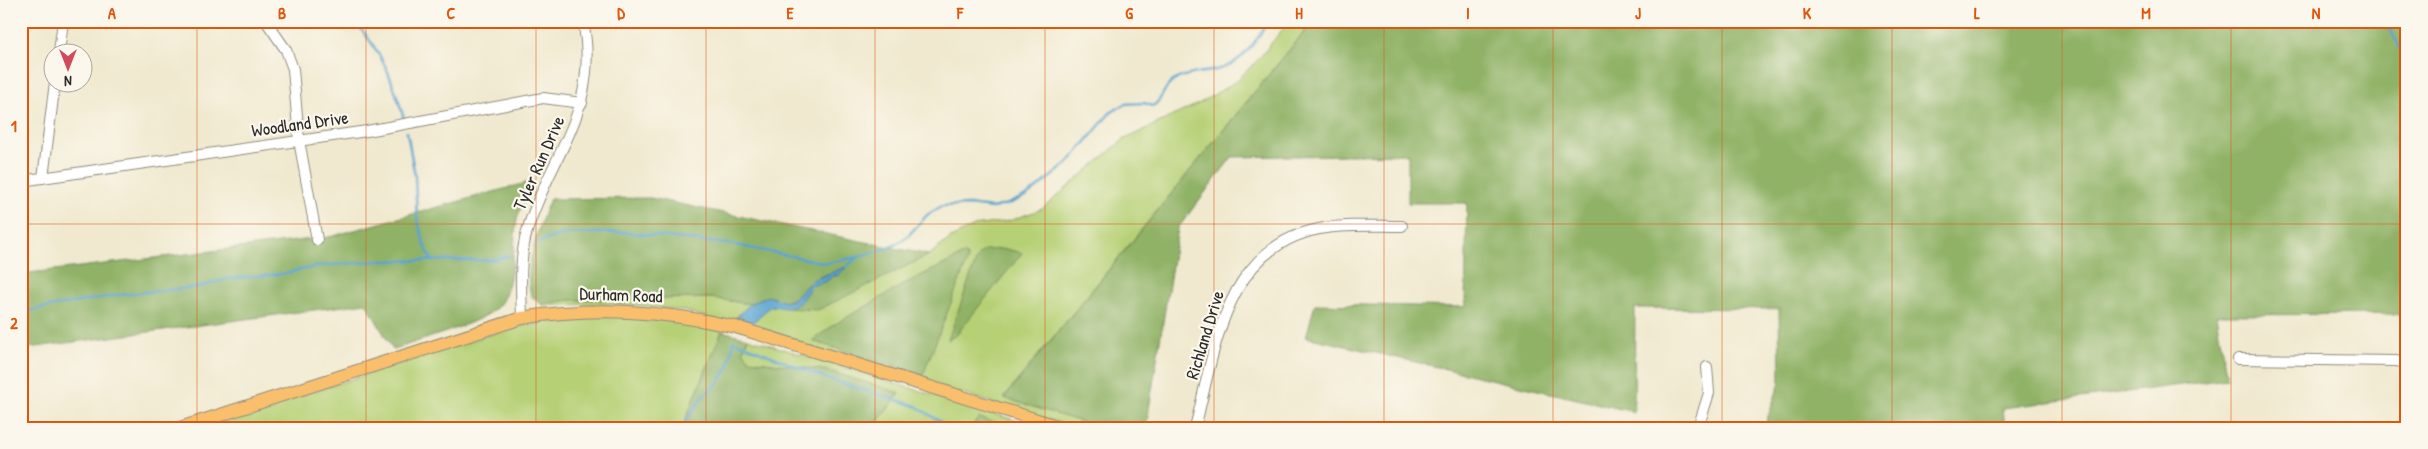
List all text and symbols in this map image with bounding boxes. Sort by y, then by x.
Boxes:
text: A [108,2,116,24]
text: B [278,2,286,24]
text: C [447,2,456,24]
text: D [617,2,625,24]
text: E [786,2,794,24]
text: F [956,2,964,24]
text: G [1125,2,1133,24]
text: H [1295,2,1303,24]
text: I [1466,2,1470,24]
text: J [1635,2,1641,24]
text: K [1803,2,1812,24]
text: L [1974,2,1980,24]
text: M [2141,2,2151,24]
text: N [2312,2,2321,24]
north arrow [42,42,92,92]
text: N [64,72,72,91]
street label: Woodland Drive [250,104,350,143]
street label: Tyler Run Drive [507,112,570,214]
text: 1 [11,115,17,137]
street label: Durham Road [579,281,663,308]
street label: Richland Drive [1179,287,1230,382]
text: 2 [10,312,18,334]

